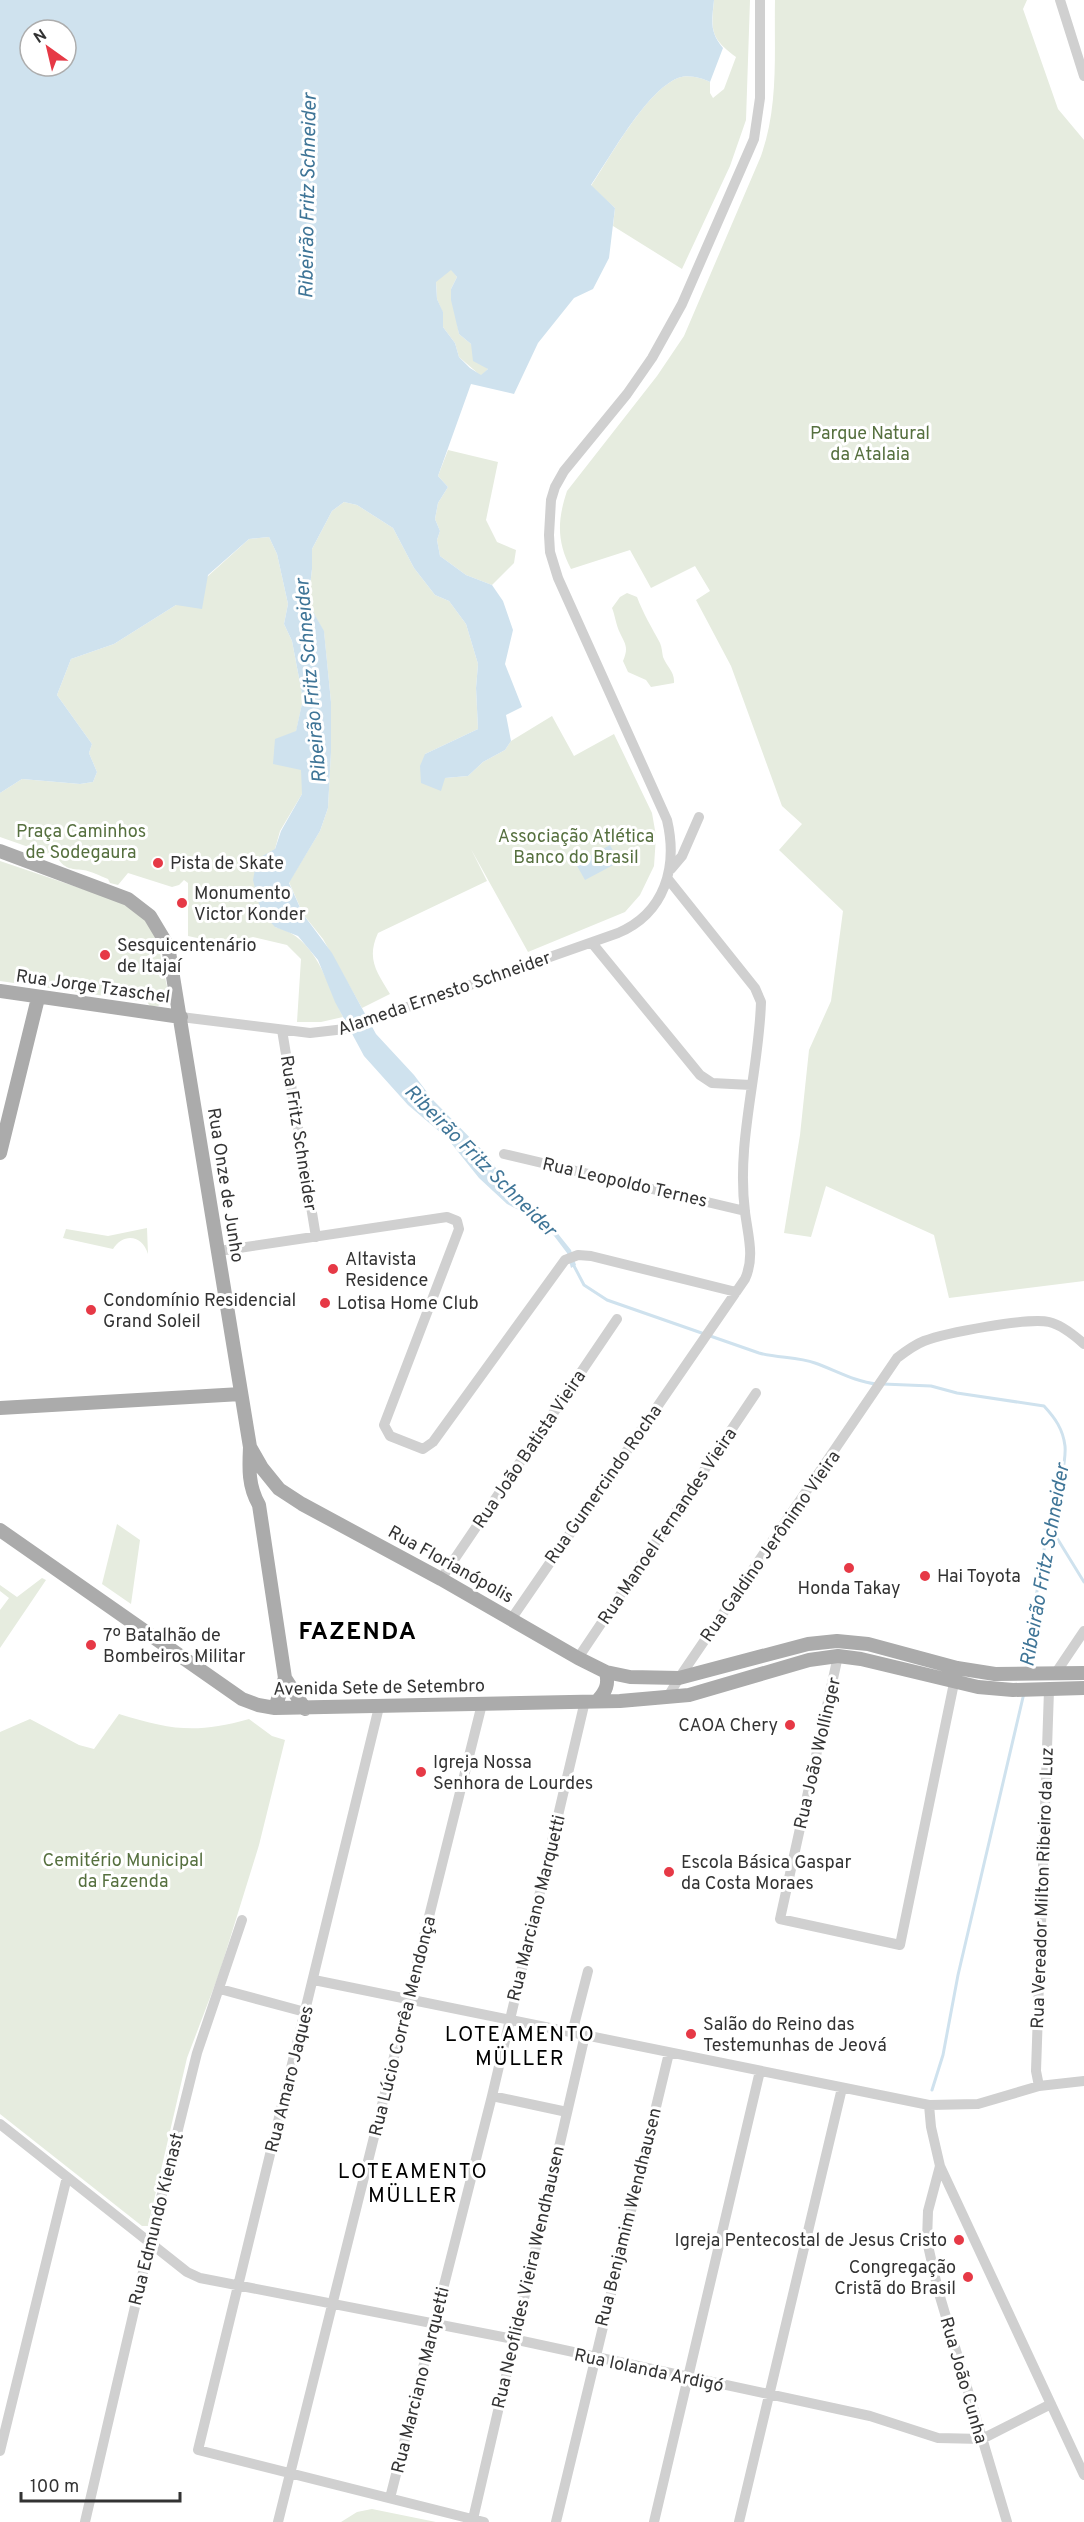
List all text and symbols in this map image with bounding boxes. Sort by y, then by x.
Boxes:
north arrow [18,18,78,78]
text: N [30,26,51,49]
water label: Ribeirão Fritz Schneider [294,92,324,299]
park label: Parque Natural da Atalaia [810,423,930,467]
water label: Ribeirão Fritz Schneider [290,576,334,784]
park label: Praça Caminhos de Sodegaura [16,821,146,865]
park label: Associação Atlética Banco do Brasil [498,826,654,870]
place label: Pista de Skate [170,853,284,876]
marker: Pista de Skate [151,856,165,870]
place label: Monumento Victor Konder [194,883,306,927]
marker: Monumento Victor Konder [175,896,189,910]
place label: Sesquicentenário de Itajaí [117,935,257,979]
street label: Alameda Ernesto Schneider [335,947,554,1042]
marker: Sesquicentenário de Itajaí [98,948,112,962]
street label: Rua Jorge Tzaschel [14,965,171,1010]
street label: Rua Fritz Schneider [274,1054,321,1213]
water label: Ribeirão Fritz Schneider [398,1080,562,1244]
street label: Rua Onze de Junho [201,1106,248,1264]
street label: Rua Leopoldo Ternes [540,1153,709,1214]
place label: Altavista Residence [345,1249,428,1293]
marker: Altavista Residence [326,1262,340,1276]
place label: Condomínio Residencial Grand Soleil [103,1290,296,1334]
place label: Lotisa Home Club [337,1293,479,1316]
marker: Lotisa Home Club [318,1296,332,1310]
marker: Condomínio Residencial Grand Soleil [84,1303,98,1317]
street label: Rua João Batista Vieira [469,1366,592,1533]
street label: Rua Gumercindo Rocha [541,1401,668,1569]
street label: Rua Manoel Fernandes Vieira [594,1424,743,1630]
street label: Rua Galdino Jerônimo Vieira [696,1446,846,1647]
water label: Ribeirão Fritz Schneider [1015,1461,1077,1669]
street label: Rua Florianópolis [383,1521,517,1609]
marker: Honda Takay [842,1561,856,1575]
place label: Hai Toyota [937,1566,1021,1589]
marker: Hai Toyota [918,1569,932,1583]
place label: Honda Takay [798,1578,900,1601]
district label: FAZENDA [298,1618,418,1648]
place label: 7º Batalhão de Bombeiros Militar [103,1625,246,1669]
marker: 7º Batalhão de Bombeiros Militar [84,1638,98,1652]
street label: Avenida Sete de Setembro [273,1675,485,1702]
street label: Rua João Wollinger [790,1675,847,1831]
place label: CAOA Chery [678,1715,778,1738]
marker: CAOA Chery [783,1718,797,1732]
street label: Rua Vereador Milton Ribeiro da Luz [1027,1747,1060,2029]
place label: Igreja Nossa Senhora de Lourdes [433,1752,593,1796]
marker: Igreja Nossa Senhora de Lourdes [414,1765,428,1779]
street label: Rua Marciano Marquetti [503,1813,572,2004]
park label: Cemitério Municipal da Fazenda [42,1850,204,1894]
place label: Escola Básica Gaspar da Costa Moraes [681,1852,852,1896]
marker: Escola Básica Gaspar da Costa Moraes [662,1865,676,1879]
street label: Rua Lúcio Corrêa Mendonça [365,1914,442,2139]
street label: Rua Amaro Jaques [261,2003,320,2155]
place label: Salão do Reino das Testemunhas de Jeová [703,2014,887,2058]
district label: LOTEAMENTO MÜLLER [445,2022,595,2073]
marker: Salão do Reino das Testemunhas de Jeová [684,2027,698,2041]
street label: Rua Benjamim Wendhausen [591,2106,668,2329]
street label: Rua Edmundo Kienast [125,2131,190,2308]
street label: Rua Neoflides Vieira Wendhausen [488,2144,571,2411]
district label: LOTEAMENTO MÜLLER [338,2159,488,2210]
place label: Igreja Pentecostal de Jesus Cristo [675,2230,947,2253]
marker: Igreja Pentecostal de Jesus Cristo [952,2233,966,2247]
place label: Congregação Cristã do Brasil [834,2257,956,2301]
marker: Congregação Cristã do Brasil [961,2270,975,2284]
street label: Rua Marciano Marquetti [387,2285,456,2476]
street label: Rua João Cunha [933,2314,992,2447]
street label: Rua Iolanda Ardigó [572,2344,726,2399]
scale bar [21,2465,180,2503]
text: 100 m [30,2476,79,2499]

